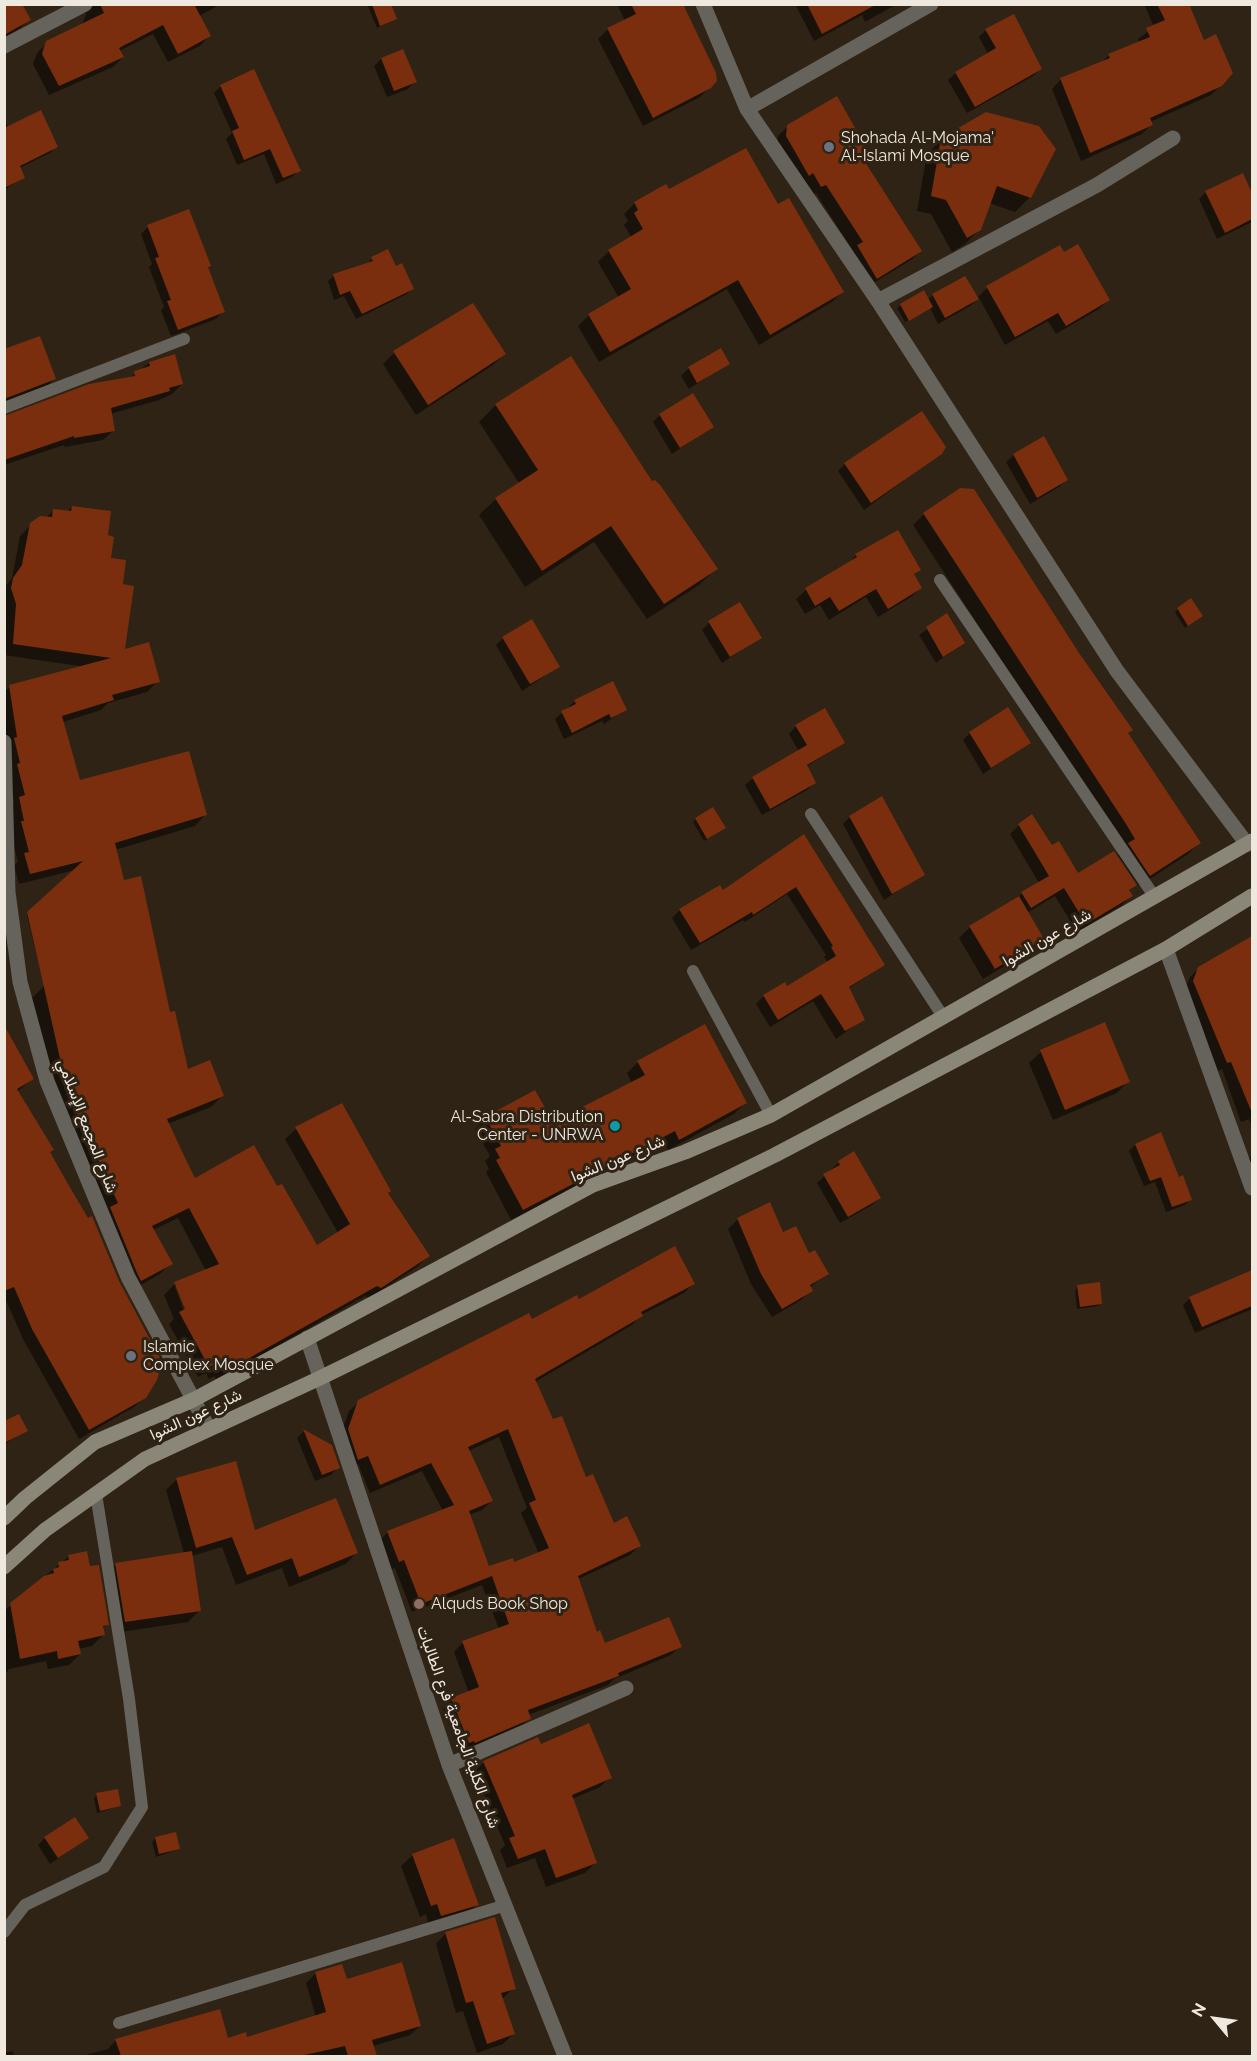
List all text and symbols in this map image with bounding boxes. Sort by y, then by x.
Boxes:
place label: Shohada Al-Mojama' Al-Islami Mosque [841,128,994,166]
marker: Shohada Al-Mojama' Al-Islami Mosque [822,140,836,154]
street label: شارع عون الشوا [999,905,1095,971]
street label: شارع المجمع الإسلامي [53,1056,121,1196]
place label: Al-Sabra Distribution Center - UNRWA [450,1107,603,1145]
marker: Al-Sabra Distribution Center - UNRWA [608,1119,622,1133]
street label: شارع عون الشوا [568,1132,668,1186]
place label: Islamic Complex Mosque [143,1337,274,1375]
marker: Islamic Complex Mosque [124,1349,138,1363]
street label: شارع عون الشوا [147,1385,245,1445]
place label: Alquds Book Shop [431,1594,568,1614]
marker: Alquds Book Shop [412,1597,426,1611]
street label: شارع الكلية الجامعية فرع الطالبات [412,1623,504,1831]
north arrow [1185,1989,1245,2049]
text: N [1188,2000,1210,2020]

